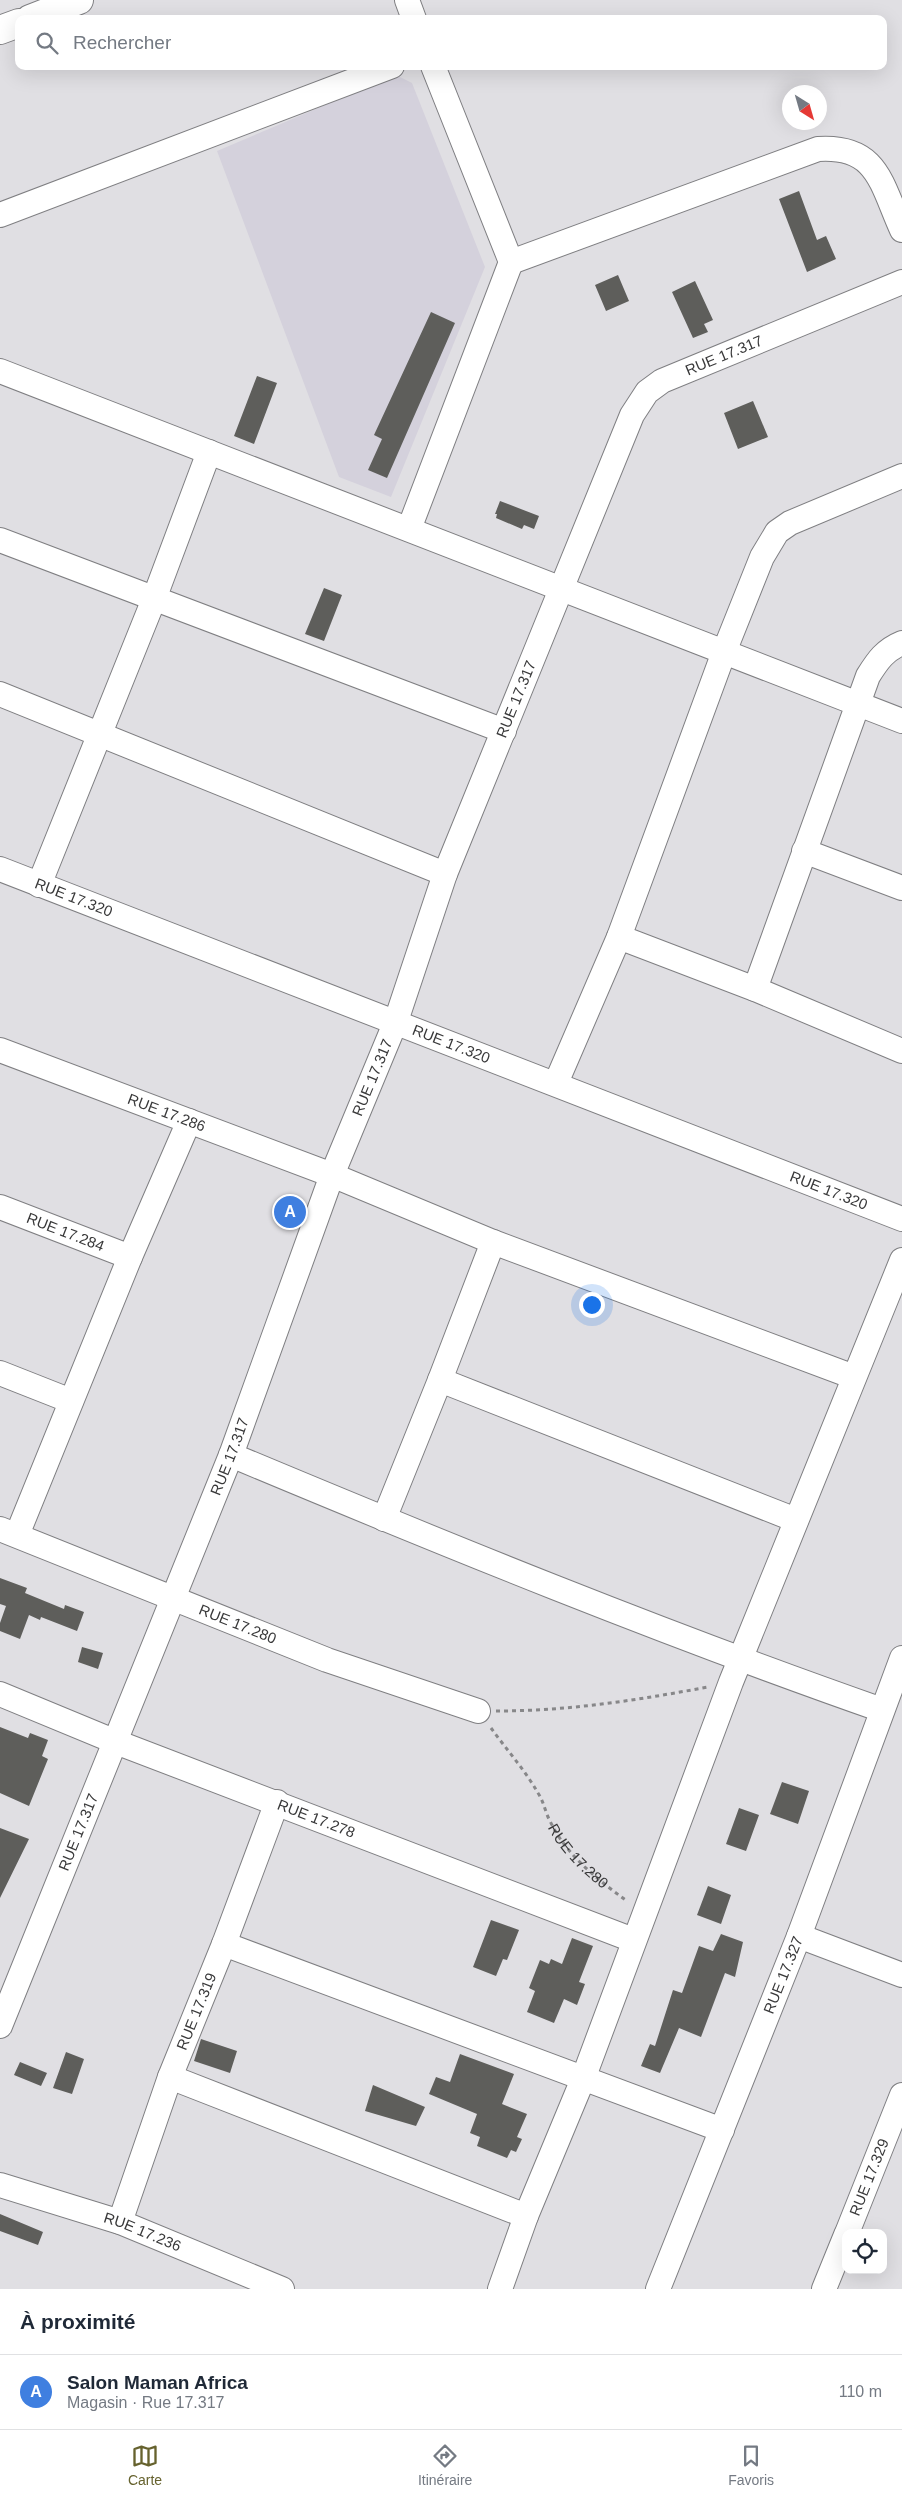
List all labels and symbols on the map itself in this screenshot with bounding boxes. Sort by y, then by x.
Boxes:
north arrow [782,85,827,130]
street label: RUE 17.317 [683,332,765,378]
street label: RUE 17.317 [492,658,539,740]
street label: RUE 17.320 [33,874,115,920]
street label: RUE 17.320 [410,1021,493,1066]
street label: RUE 17.317 [348,1036,396,1119]
street label: RUE 17.286 [126,1090,208,1135]
street label: RUE 17.320 [788,1167,870,1213]
pin: A [274,1193,306,1231]
street label: RUE 17.284 [24,1209,107,1254]
your location [579,1292,605,1318]
street label: RUE 17.317 [207,1415,252,1498]
street label: RUE 17.280 [197,1601,279,1647]
street label: RUE 17.317 [55,1791,101,1873]
street label: RUE 17.278 [275,1796,358,1841]
street label: RUE 17.280 [545,1820,612,1892]
street label: RUE 17.327 [760,1934,806,2016]
street label: RUE 17.319 [173,1970,219,2052]
street label: RUE 17.329 [846,2136,892,2218]
street label: RUE 17.236 [102,2209,184,2254]

